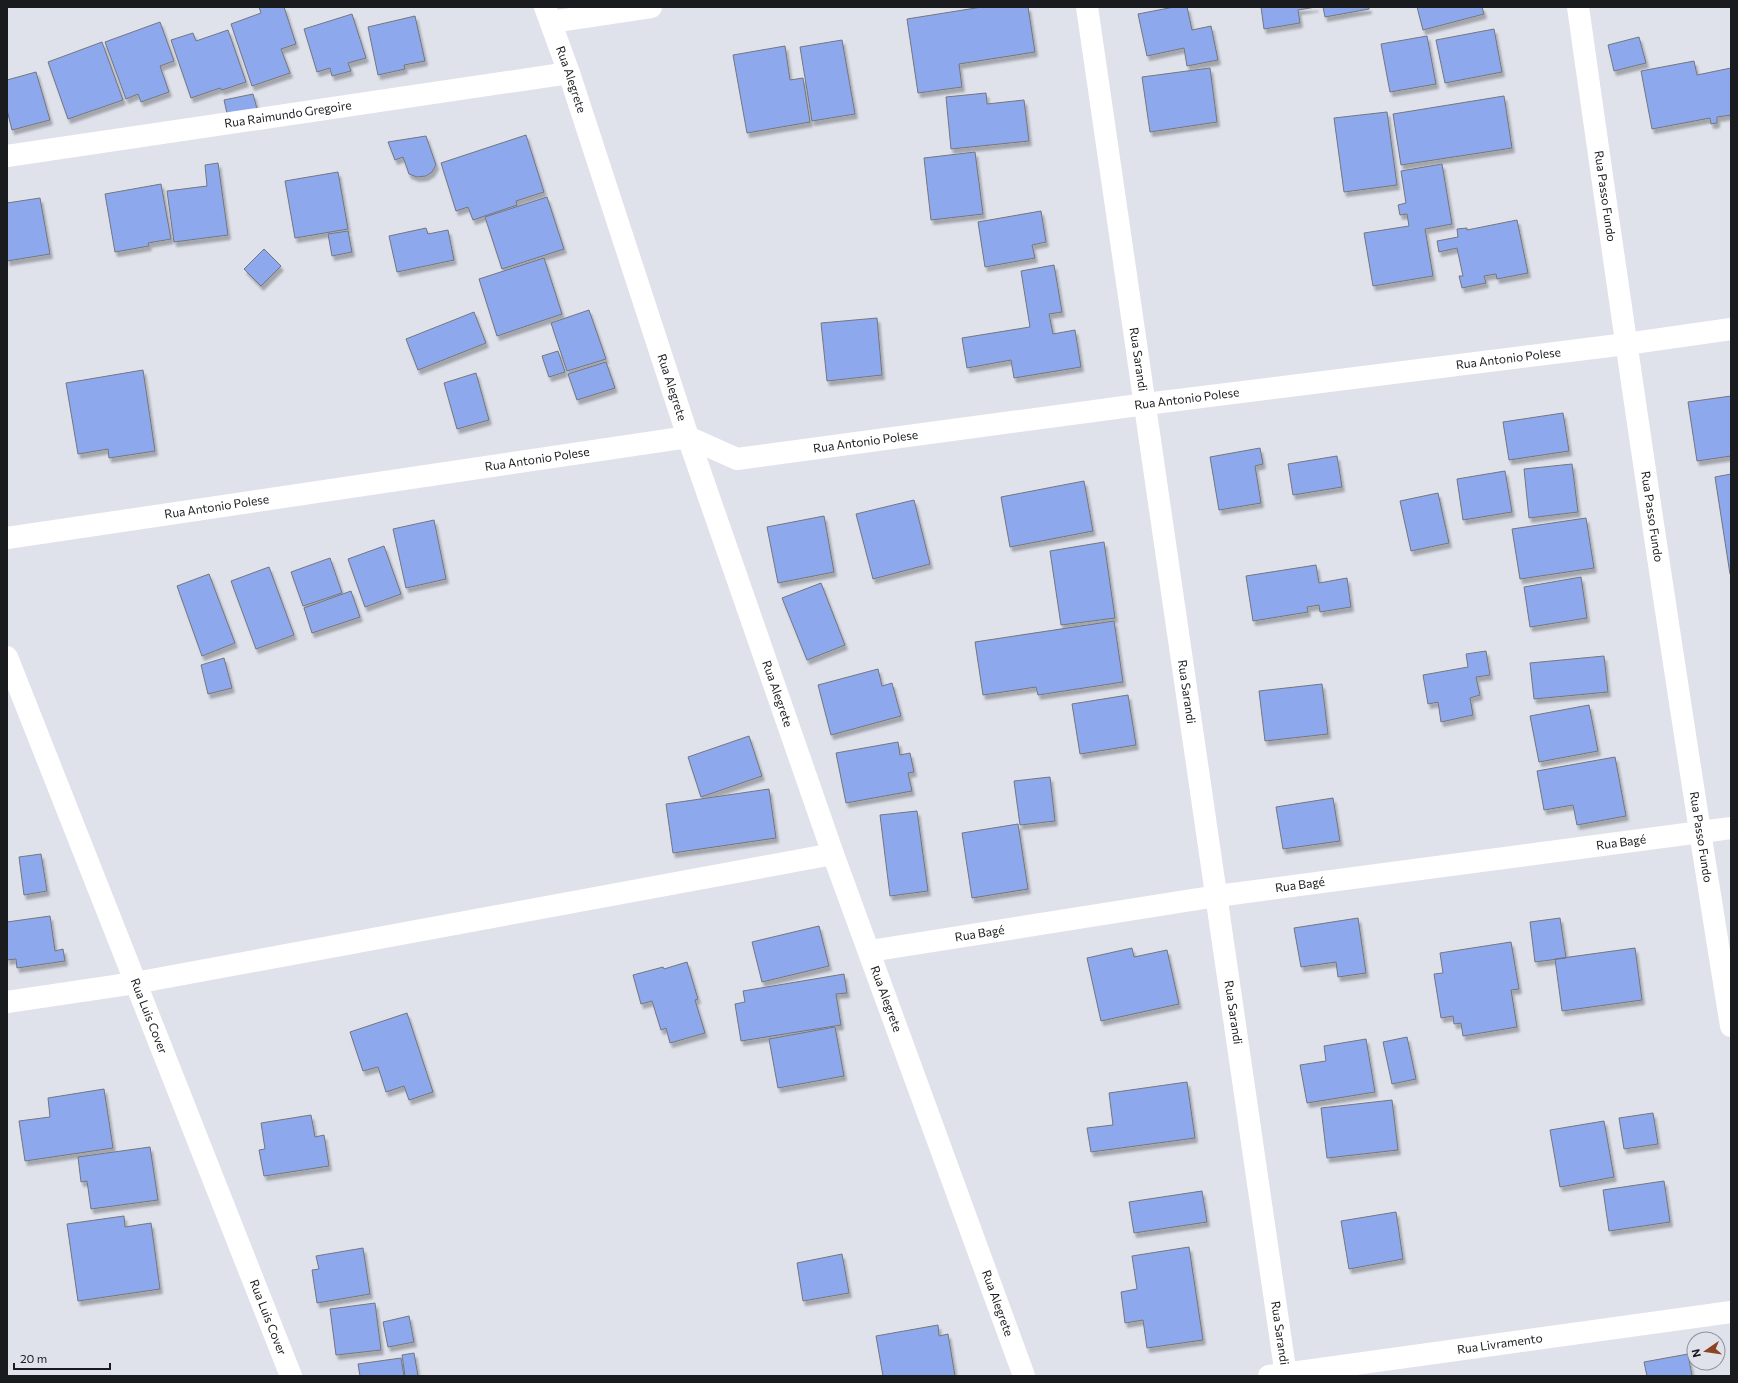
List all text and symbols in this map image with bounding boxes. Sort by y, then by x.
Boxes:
street label: Rua Alegrete [554,44,590,114]
street label: Rua Raimundo Gregoire [223,97,352,130]
street label: Rua Passo Fundo [1592,149,1619,242]
street label: Rua Sarandi [1128,326,1151,392]
street label: Rua Antonio Polese [1455,344,1562,371]
street label: Rua Alegrete [655,352,690,422]
street label: Rua Antonio Polese [1133,384,1240,412]
street label: Rua Antonio Polese [812,427,919,455]
street label: Rua Antonio Polese [484,444,590,473]
street label: Rua Passo Fundo [1639,470,1667,563]
street label: Rua Antonio Polese [163,491,270,521]
street label: Rua Alegrete [760,658,796,729]
street label: Rua Sarandi [1176,659,1199,725]
street label: Rua Passo Fundo [1688,790,1716,883]
street label: Rua Bagé [1595,831,1647,852]
street label: Rua Bagé [1274,874,1326,894]
street label: Rua Bagé [954,922,1005,943]
street label: Rua Alegrete [868,964,905,1034]
street label: Rua Luis Cover [129,976,171,1056]
street label: Rua Sarandi [1223,979,1246,1045]
street label: Rua Alegrete [980,1268,1017,1338]
street label: Rua Luis Cover [248,1277,290,1357]
street label: Rua Sarandi [1269,1300,1292,1366]
street label: Rua Livramento [1456,1330,1543,1356]
north arrow [1686,1331,1726,1371]
scale bar [14,1345,110,1371]
text: N [1689,1348,1703,1359]
text: 20 m [20,1351,47,1365]

